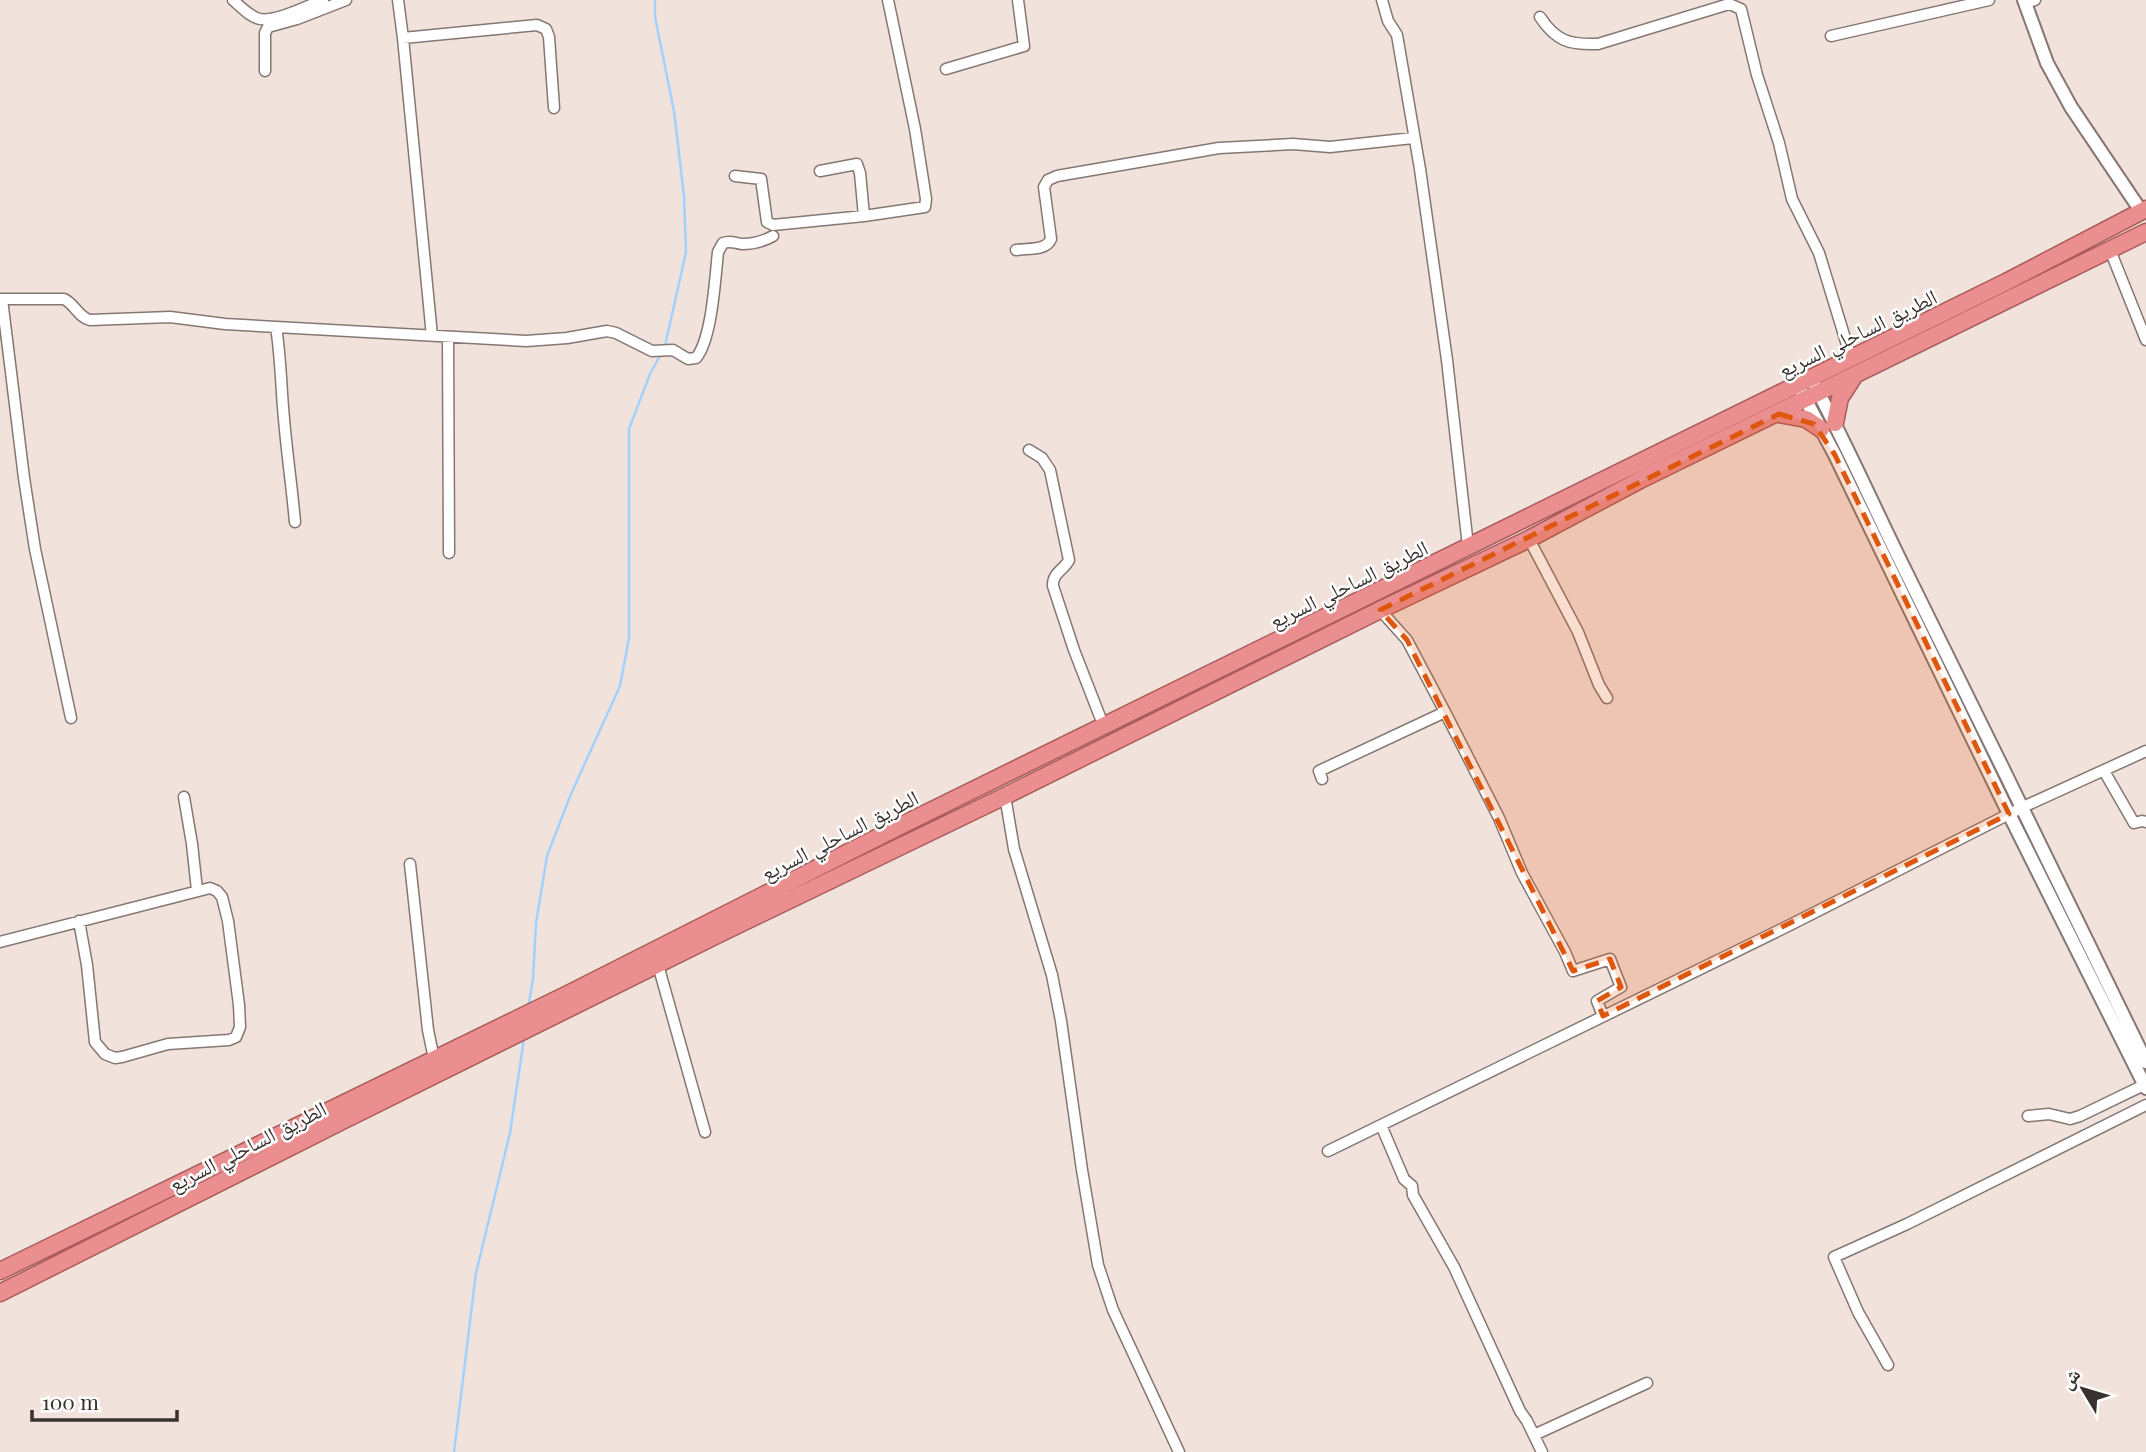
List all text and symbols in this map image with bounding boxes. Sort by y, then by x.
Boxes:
street label: الطريق الساحلي السريع [1773,282,1943,386]
street label: الطريق الساحلي السريع [1264,533,1434,637]
street label: الطريق الساحلي السريع [756,782,924,890]
street label: الطريق الساحلي السريع [164,1093,332,1201]
north arrow [2048,1354,2118,1424]
text: ش [2052,1362,2085,1394]
scale bar [32,1378,177,1422]
text: 100 m [42,1387,99,1415]

